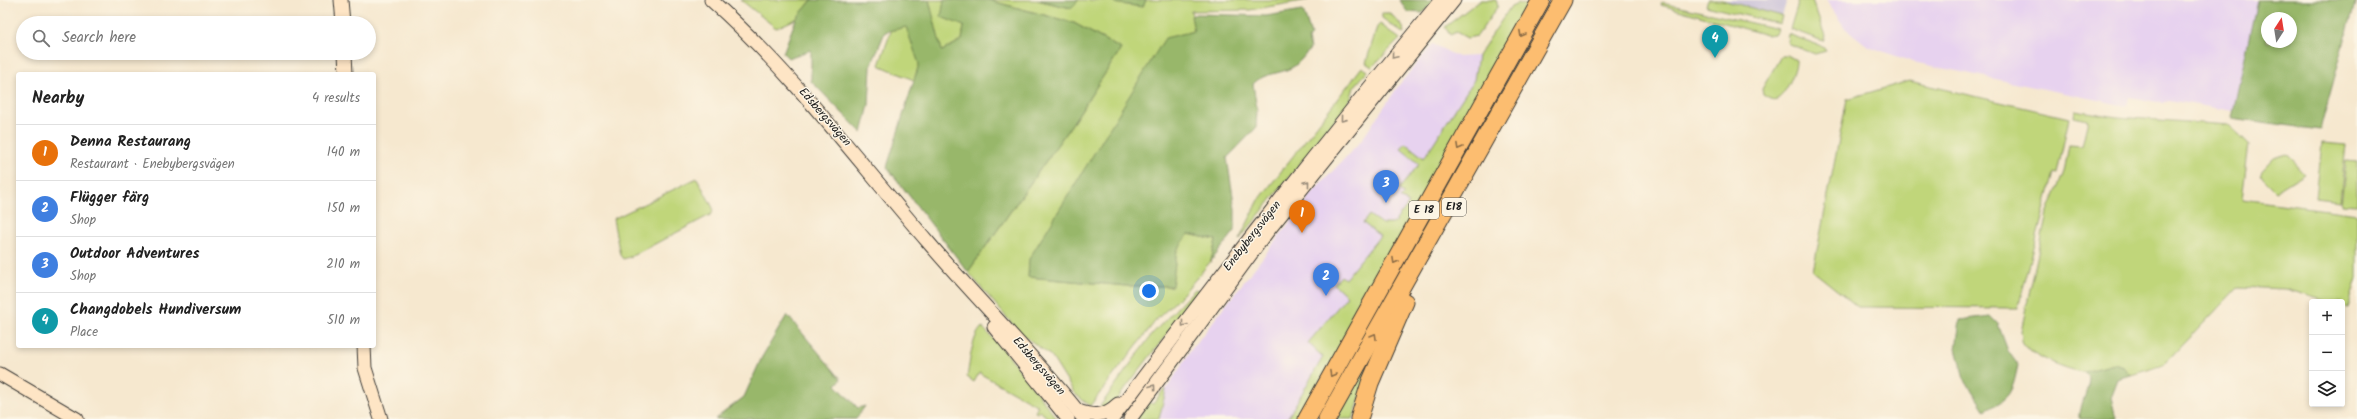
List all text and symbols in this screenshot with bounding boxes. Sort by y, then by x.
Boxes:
north arrow [2261,12,2297,48]
search box [16,16,376,60]
pin: 4 [1702,25,1728,58]
text: Search here [62,26,136,50]
icon: search [30,27,52,49]
one-way arrow [1520,30,1527,37]
one-way arrow [1392,52,1399,59]
street label: Edsbergsvägen [794,83,856,151]
text: Nearby [32,85,84,112]
text: 4 results [312,88,360,109]
one-way arrow [1341,115,1348,122]
text: Denna Restaurang [70,130,191,154]
text: 1 [43,142,47,163]
text: 140 m [327,142,360,163]
one-way arrow [1456,143,1463,151]
text: Restaurant · Enebybergsvägen [70,154,235,175]
pin: 3 [1373,170,1399,203]
one-way arrow [1303,181,1310,188]
text: Flügger färg [70,186,149,210]
street label: Enebybergsvägen [1218,196,1286,276]
text: 2 [41,198,49,219]
text: 150 m [327,198,360,219]
road number: E18 [1442,198,1466,216]
pin: 1 [1289,200,1315,233]
road number: E 18 [1409,201,1439,219]
text: Shop [70,210,96,231]
text: Outdoor Adventures [70,242,200,266]
text: 3 [41,254,49,275]
text: 210 m [326,254,360,275]
one-way arrow [1393,257,1400,264]
pin: 2 [1313,263,1339,296]
text: Shop [70,266,96,287]
your location [1139,281,1159,301]
text: Changdobels Hundiversum [70,298,241,322]
map controls [2309,299,2345,407]
button: + [2309,299,2345,335]
text: 4 [41,310,49,331]
text: 510 m [327,310,360,331]
one-way arrow [1181,319,1188,326]
text: Place [70,322,98,343]
street label: Edsbergsvägen [1008,332,1070,400]
one-way arrow [1370,333,1377,341]
button: − [2309,335,2345,371]
one-way arrow [1329,370,1336,377]
button: layers [2309,371,2345,407]
one-way arrow [1148,385,1155,392]

